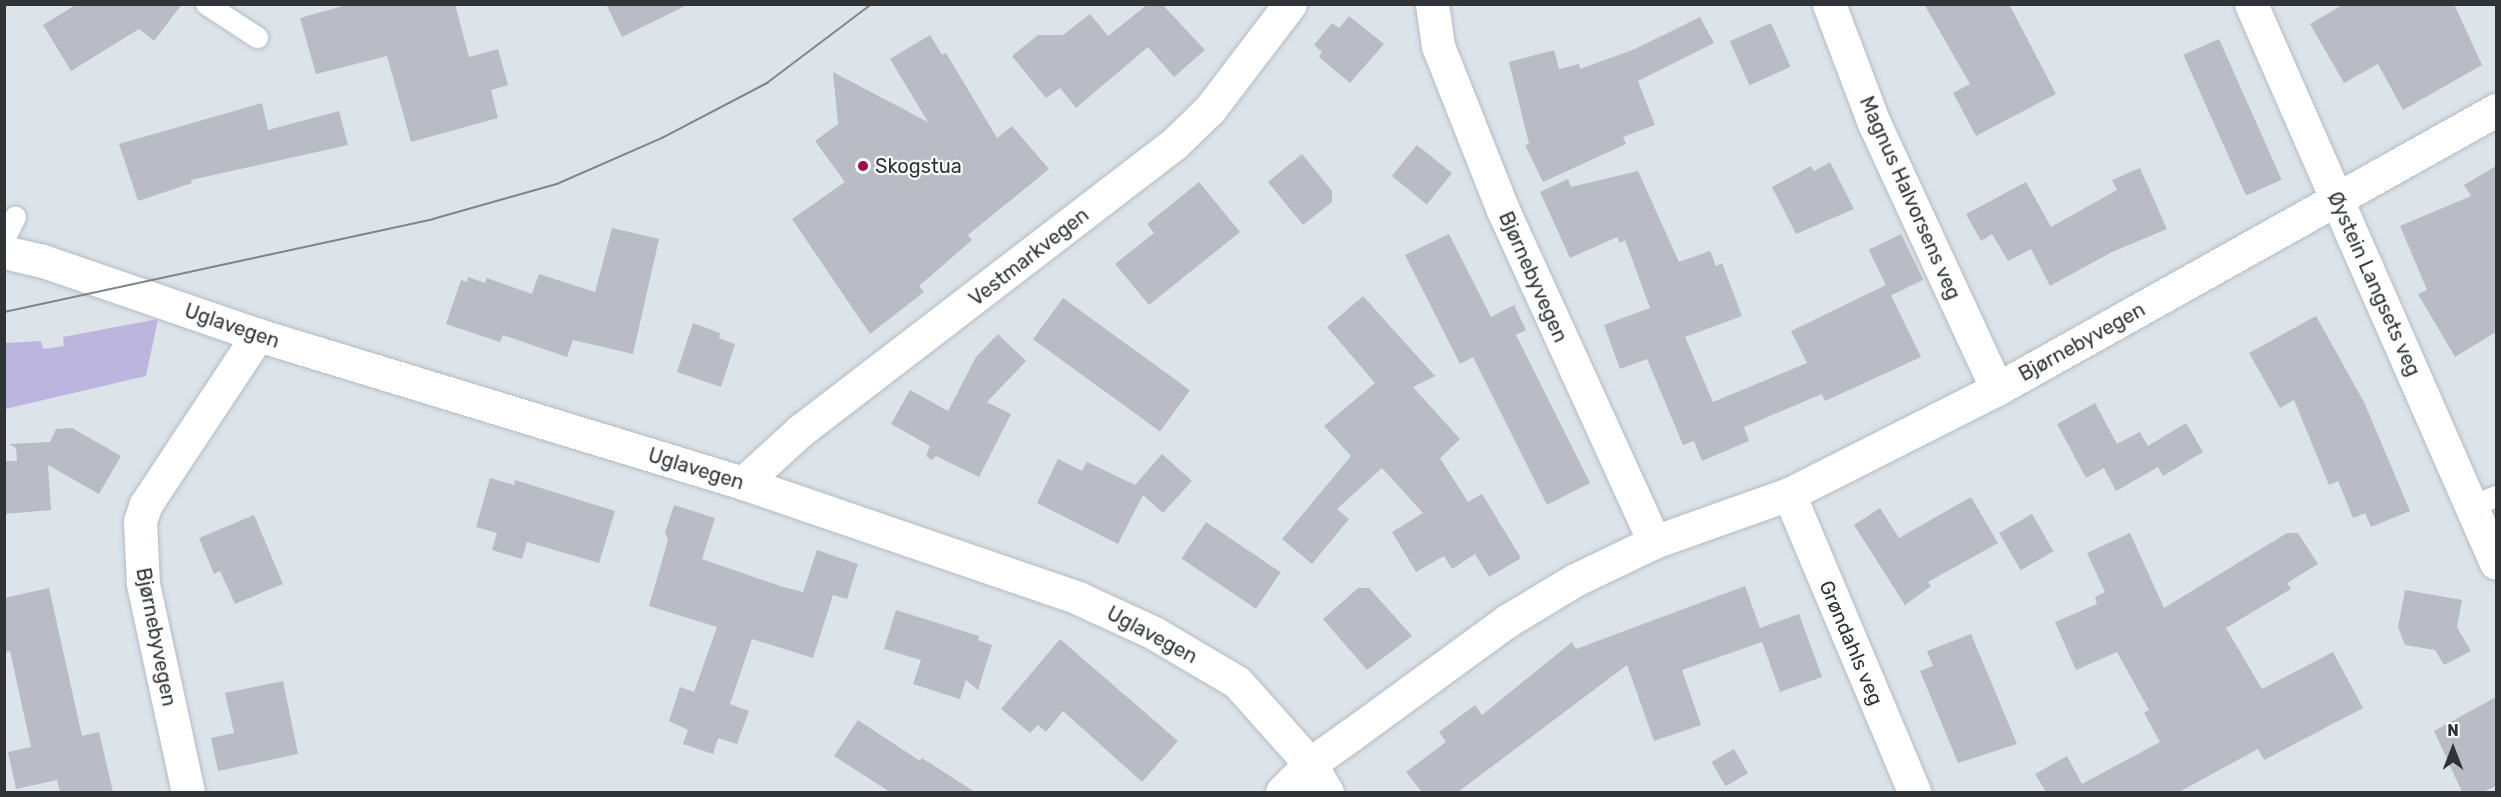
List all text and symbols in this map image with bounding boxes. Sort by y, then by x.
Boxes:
street label: Magnus Halvorsens veg [1854,92,1966,304]
place label: Skogstua [875,154,962,178]
marker: Skogstua [856,159,870,173]
street label: Øystein Langsets veg [2322,188,2426,380]
street label: Vestmarkvegen [964,203,1094,311]
street label: Bjørnebyvegen [1493,208,1573,346]
street label: Bjørnebyvegen [2015,297,2149,387]
street label: Uglavegen [181,299,283,353]
street label: Uglavegen [645,443,747,495]
street label: Bjørnebyvegen [131,566,181,708]
street label: Grøndahls veg [1814,577,1888,709]
street label: Uglavegen [1103,601,1201,669]
north arrow [2423,719,2483,779]
text: N [2447,721,2459,740]

